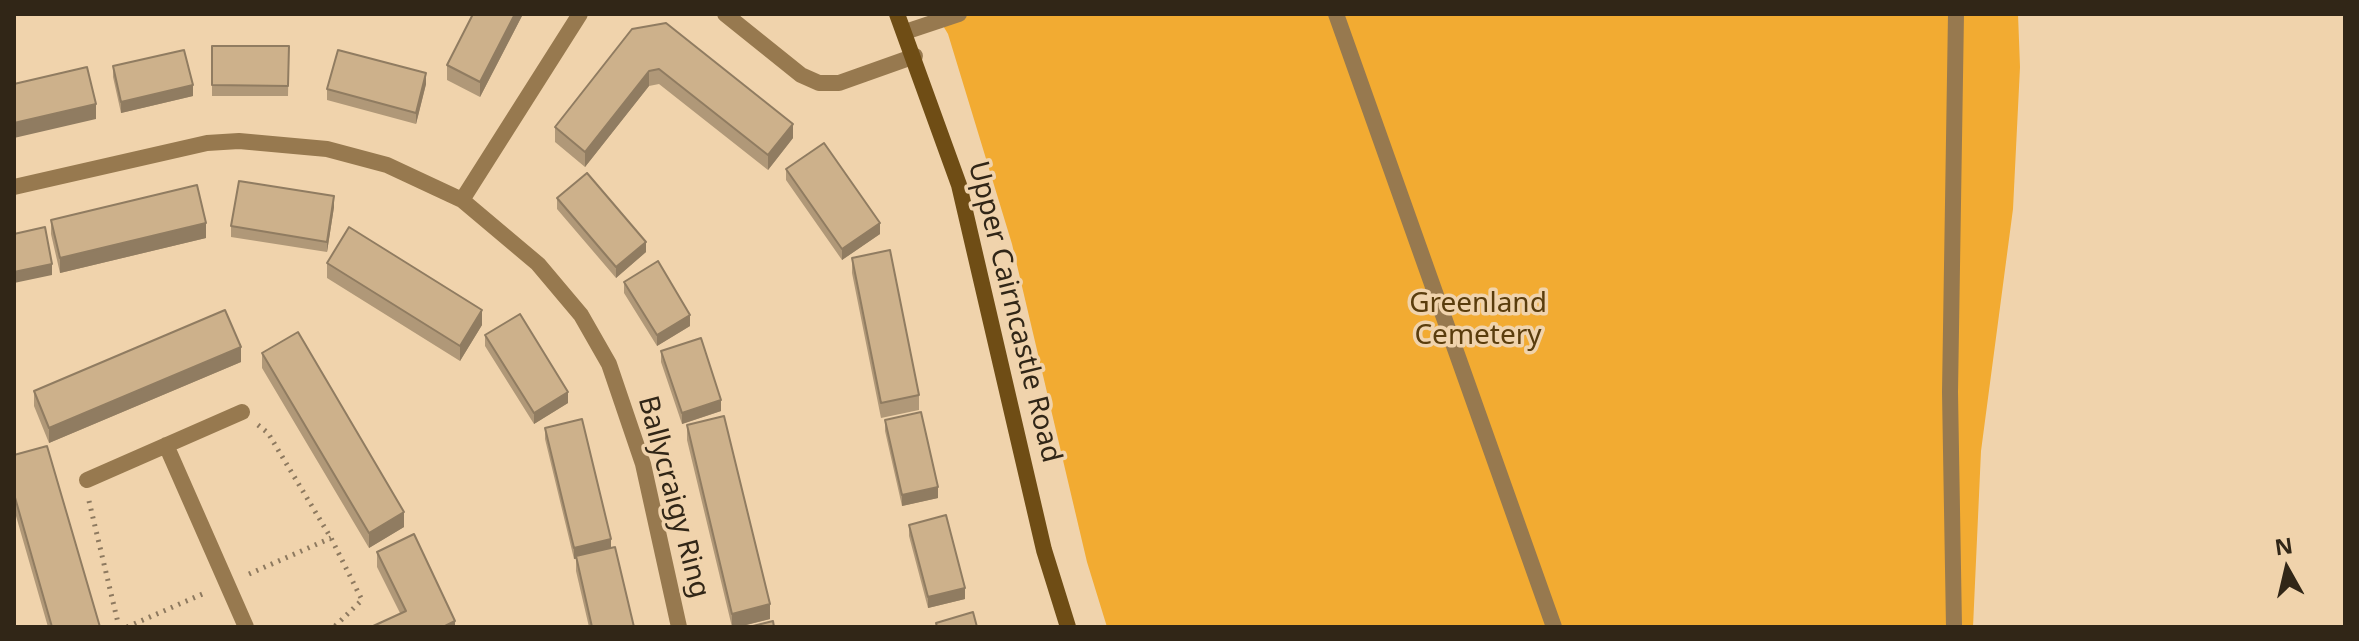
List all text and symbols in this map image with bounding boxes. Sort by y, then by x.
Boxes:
street label: Upper Cairncastle Road [960,158,1068,466]
park label: Greenland Cemetery [1409,287,1547,353]
street label: Ballycraigy Ring [630,392,716,602]
north arrow [2247,529,2327,609]
text: N [2273,529,2295,561]

